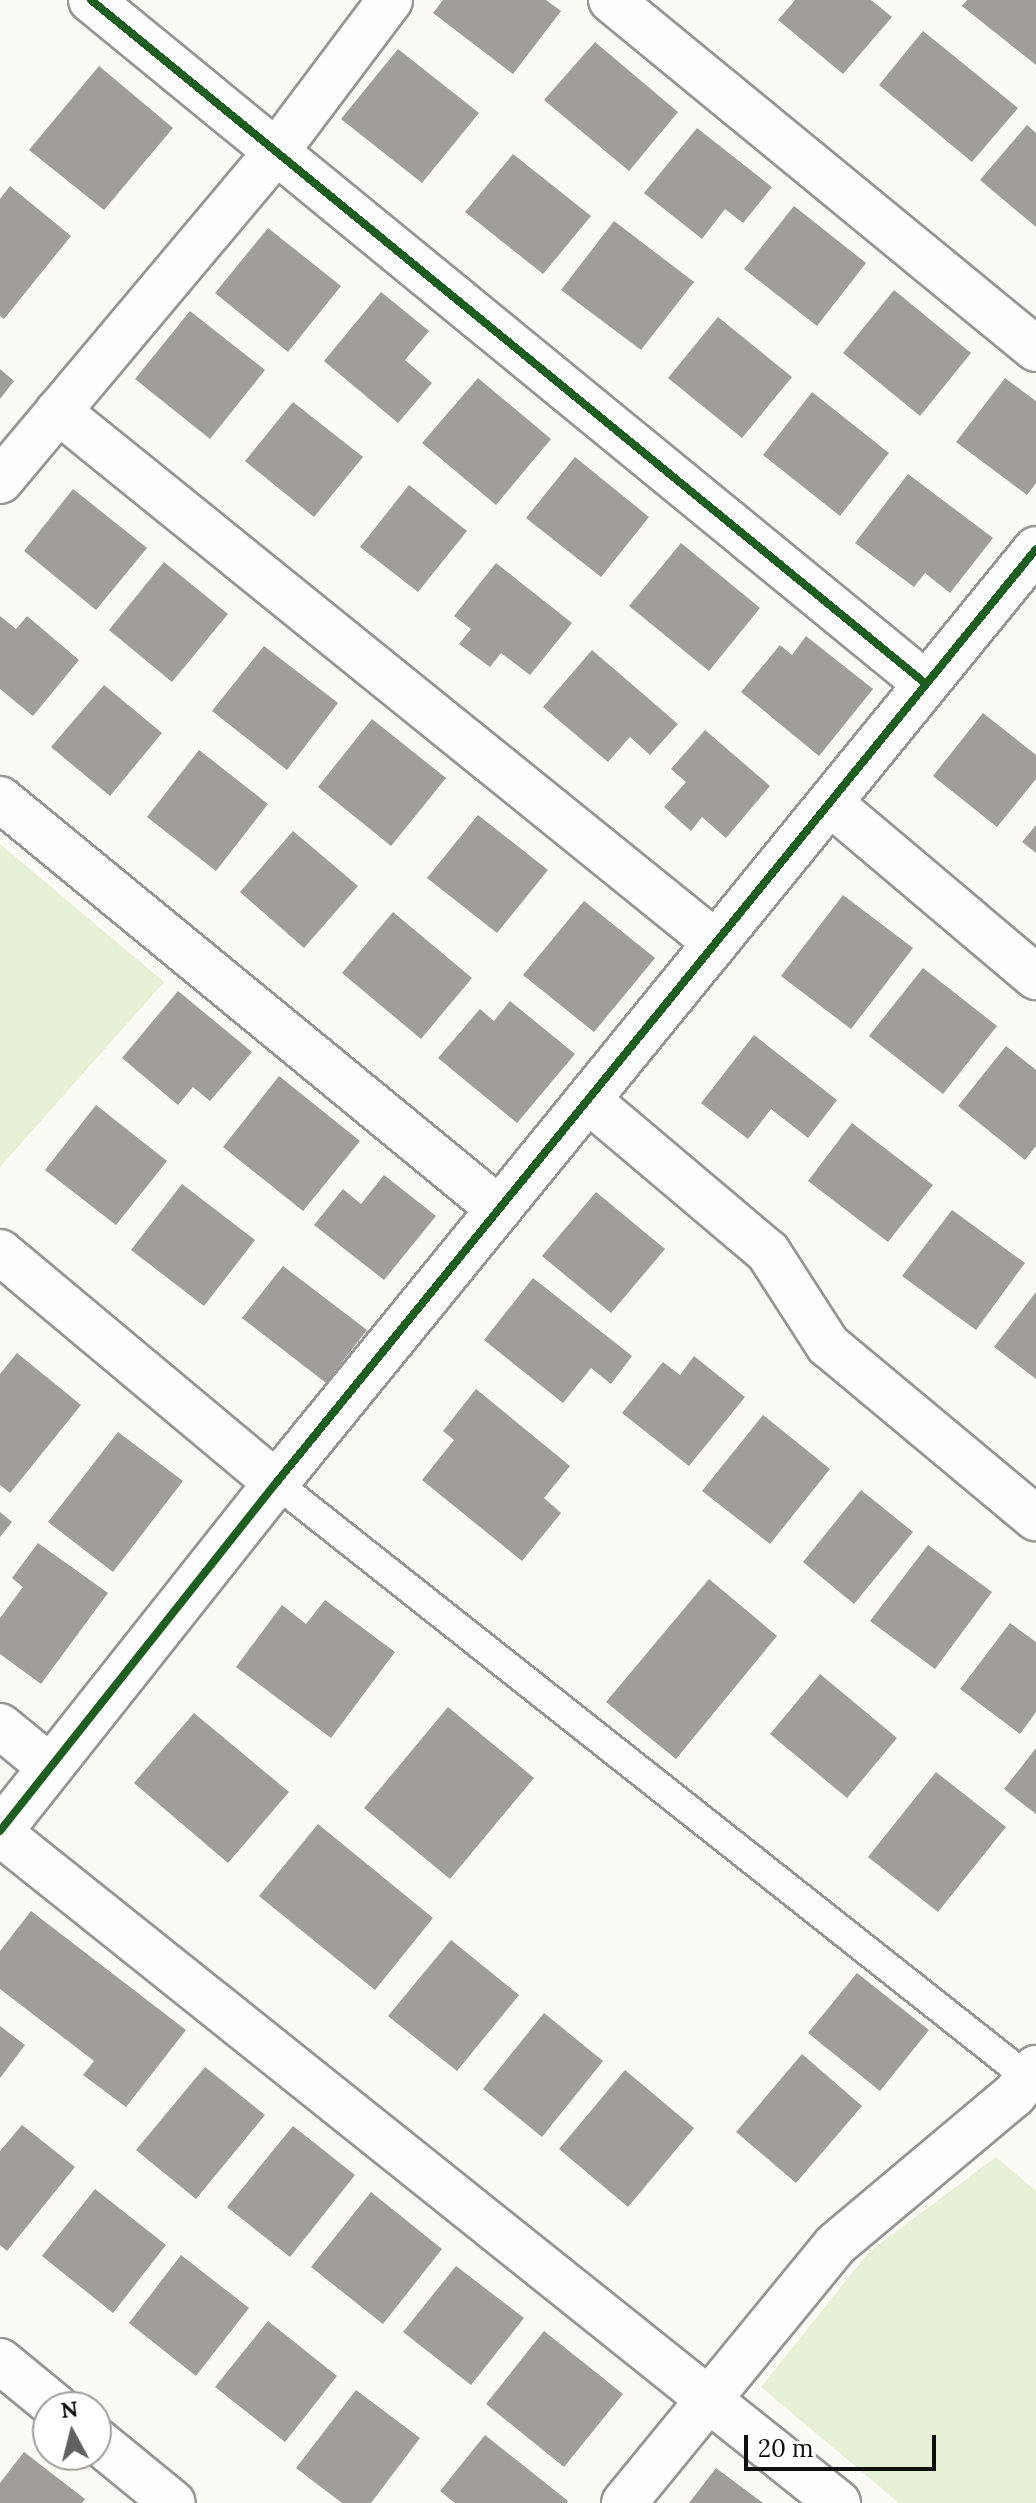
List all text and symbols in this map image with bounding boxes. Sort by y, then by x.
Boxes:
north arrow [32,2391,112,2471]
text: N [59,2394,79,2424]
scale bar [748,2419,940,2469]
text: 20 m [758,2433,814,2464]

